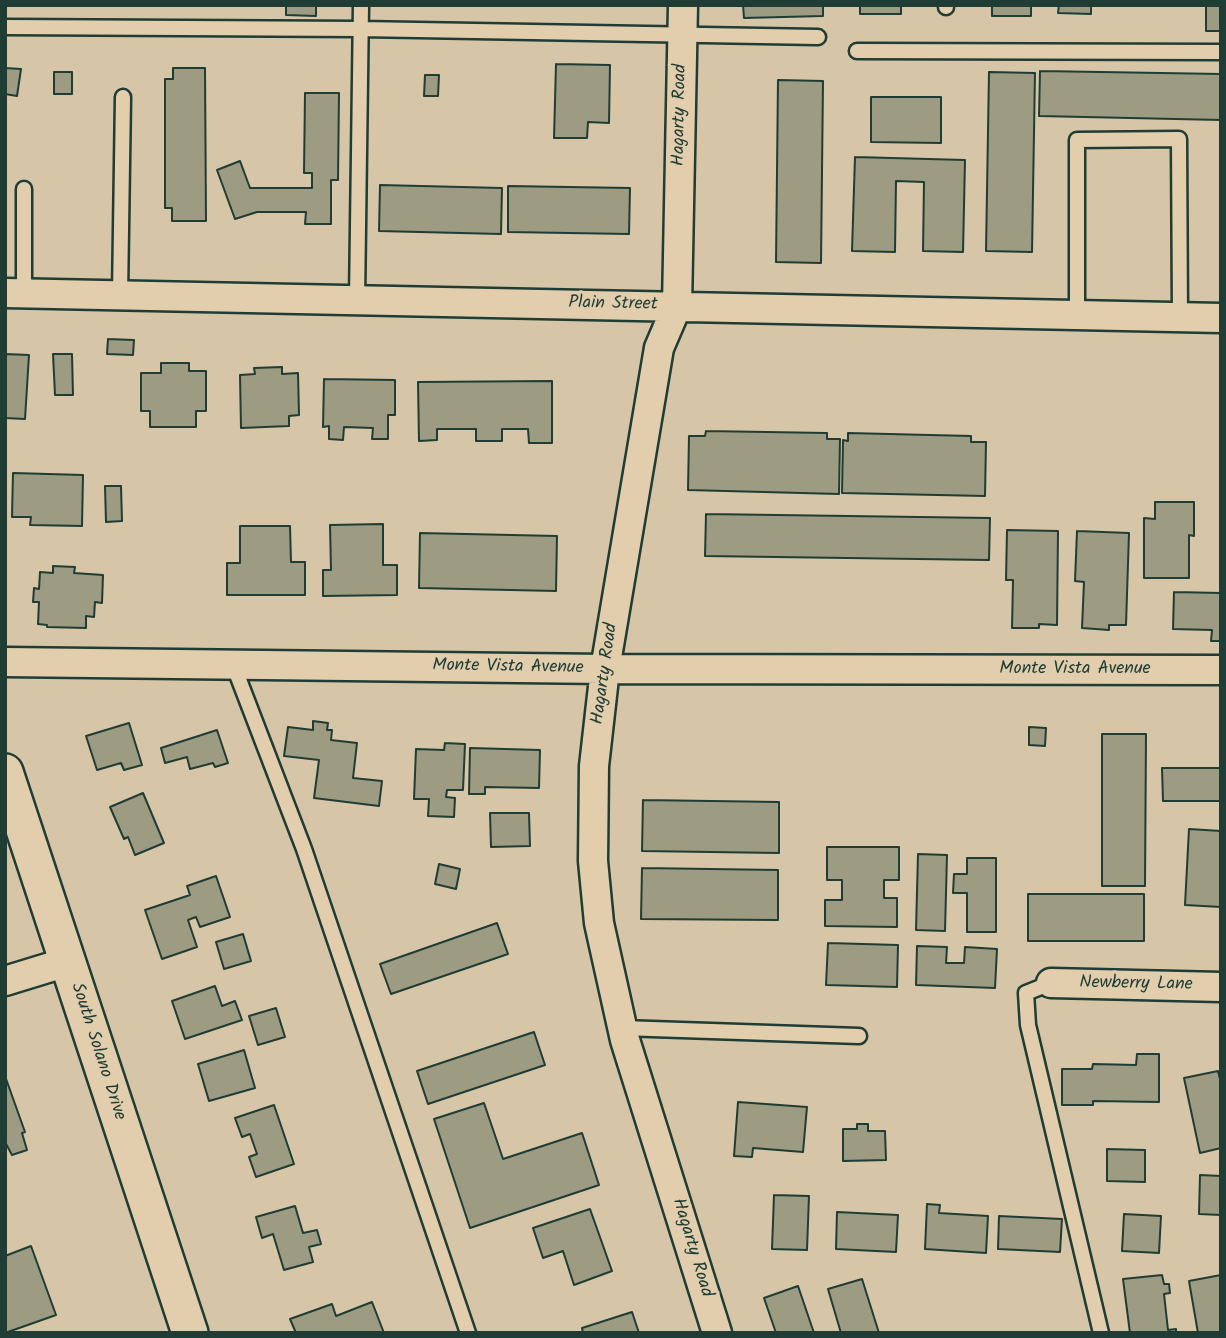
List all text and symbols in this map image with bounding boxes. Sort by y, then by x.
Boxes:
street label: Hagarty Road [669,64,693,166]
street label: Plain Street [568,293,658,317]
street label: Hagarty Road [588,622,624,726]
street label: Monte Vista Avenue [432,656,584,680]
street label: Monte Vista Avenue [999,659,1151,681]
street label: Newberry Lane [1079,973,1193,997]
street label: South Solano Drive [65,981,129,1123]
street label: Hagarty Road [666,1196,716,1300]

